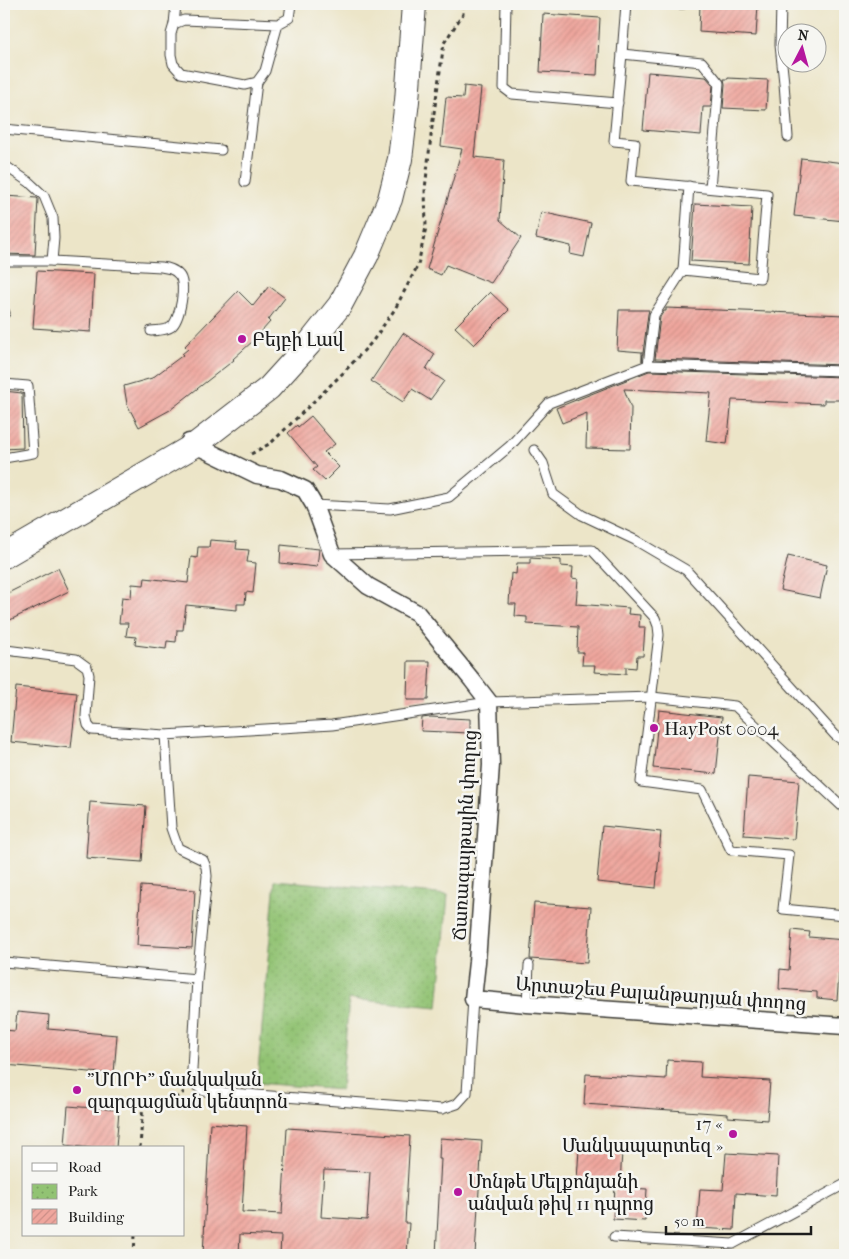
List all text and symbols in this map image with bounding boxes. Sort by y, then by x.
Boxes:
north arrow [776,22,826,72]
text: N [797,27,810,45]
place label: Բեյբի Լավ [252,329,345,351]
marker: Բեյբի Լավ [236,333,248,345]
place label: HayPost 0004 [664,718,779,740]
marker: HayPost 0004 [648,722,660,734]
street label: Ճառագայթային փողոց [448,729,482,941]
street label: Արտաշես Քալանթարյան փողոց [515,973,807,1015]
place label: "ՄՈՐԻ" մանկական զարգացման կենտրոն [87,1069,288,1113]
marker: "ՄՈՐԻ" մանկական զարգացման կենտրոն [71,1084,83,1096]
place label: 17 « Մանկապարտեզ » [562,1113,723,1157]
marker: 17 « Մանկապարտեզ » [727,1128,739,1140]
legend [22,1146,185,1236]
text: Road [68,1158,102,1176]
place label: Մոնթե Մելքոնյանի անվան թիվ 11 դպրոց [468,1171,654,1215]
text: Park [68,1182,98,1200]
marker: Մոնթե Մելքոնյանի անվան թիվ 11 դպրոց [452,1186,464,1198]
scale bar [666,1204,812,1236]
text: Building [68,1208,125,1226]
text: 50 m [674,1212,705,1230]

